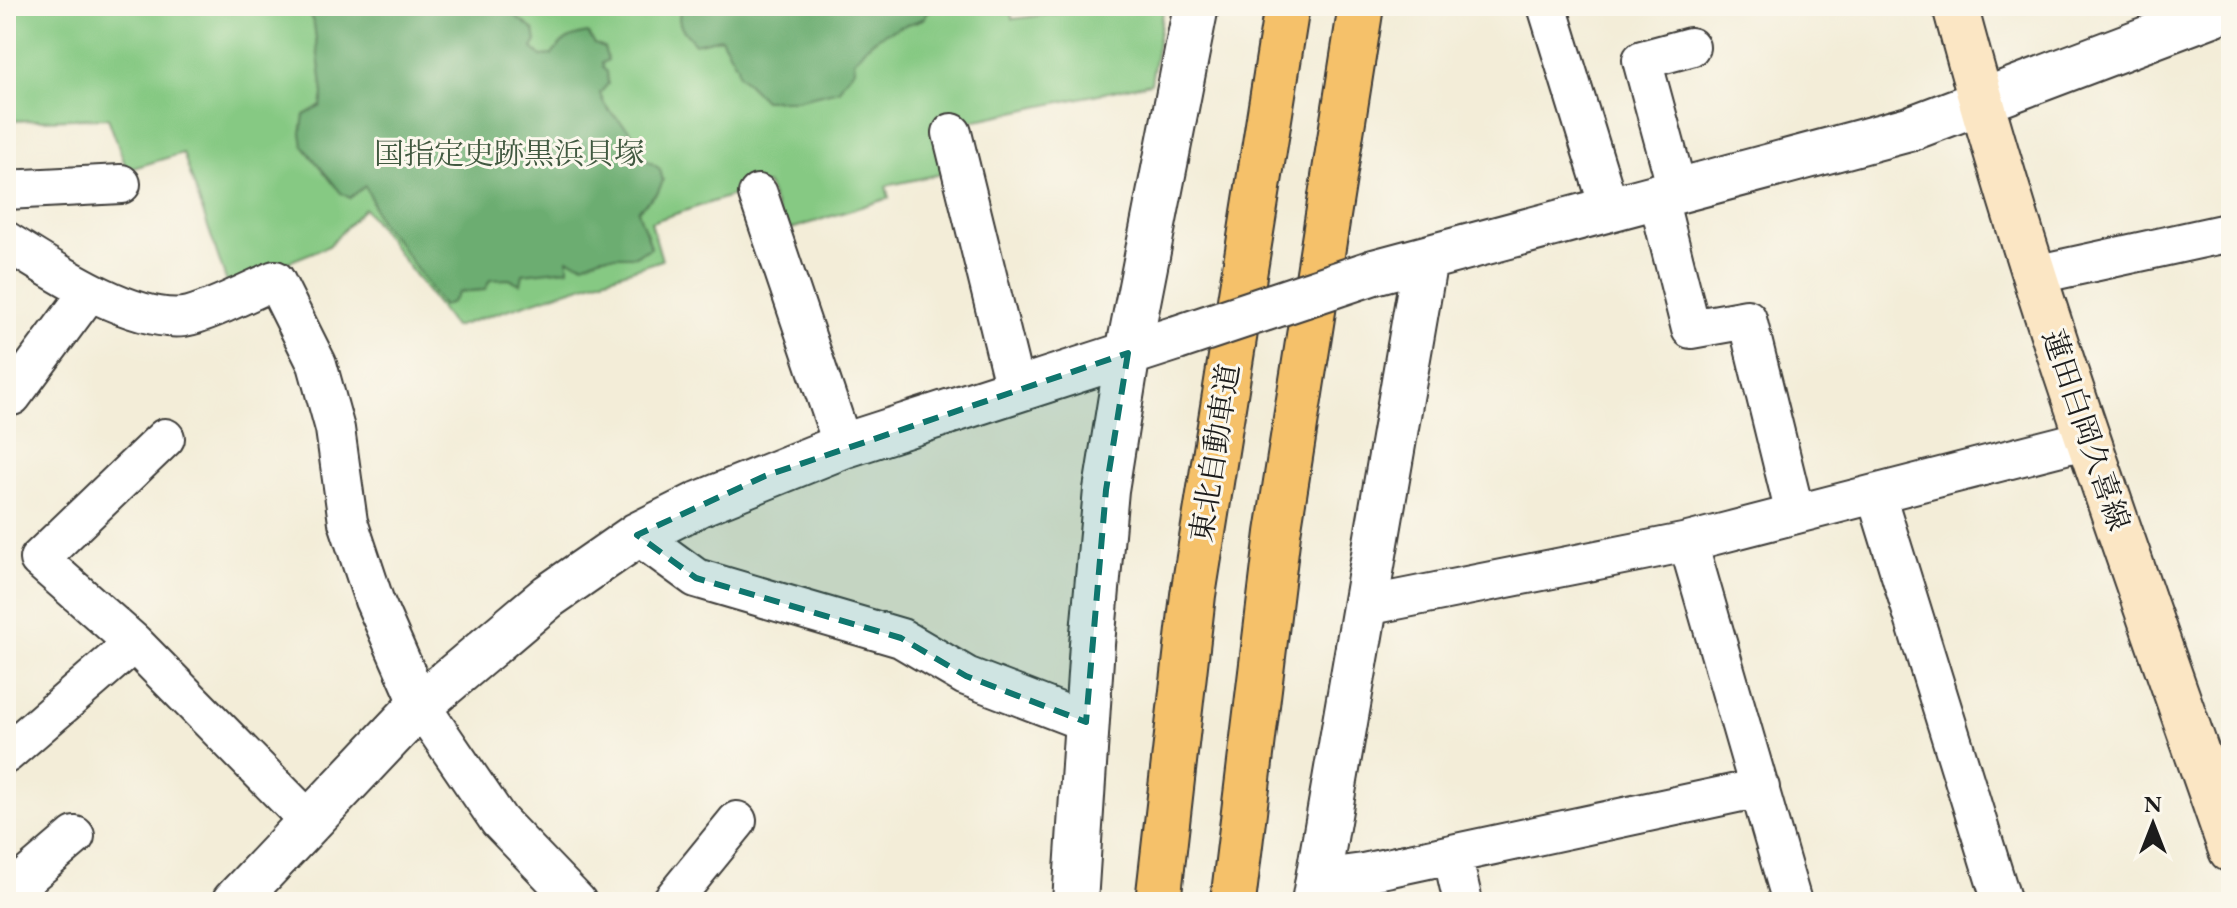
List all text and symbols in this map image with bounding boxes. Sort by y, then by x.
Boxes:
park label: 国指定史跡黒浜貝塚 [374,134,644,173]
street label: 蓮田白岡久喜線 [2034,324,2139,535]
street label: 東北自動車道 [1181,361,1248,545]
north arrow [2113,784,2193,864]
text: N [2144,790,2162,819]

